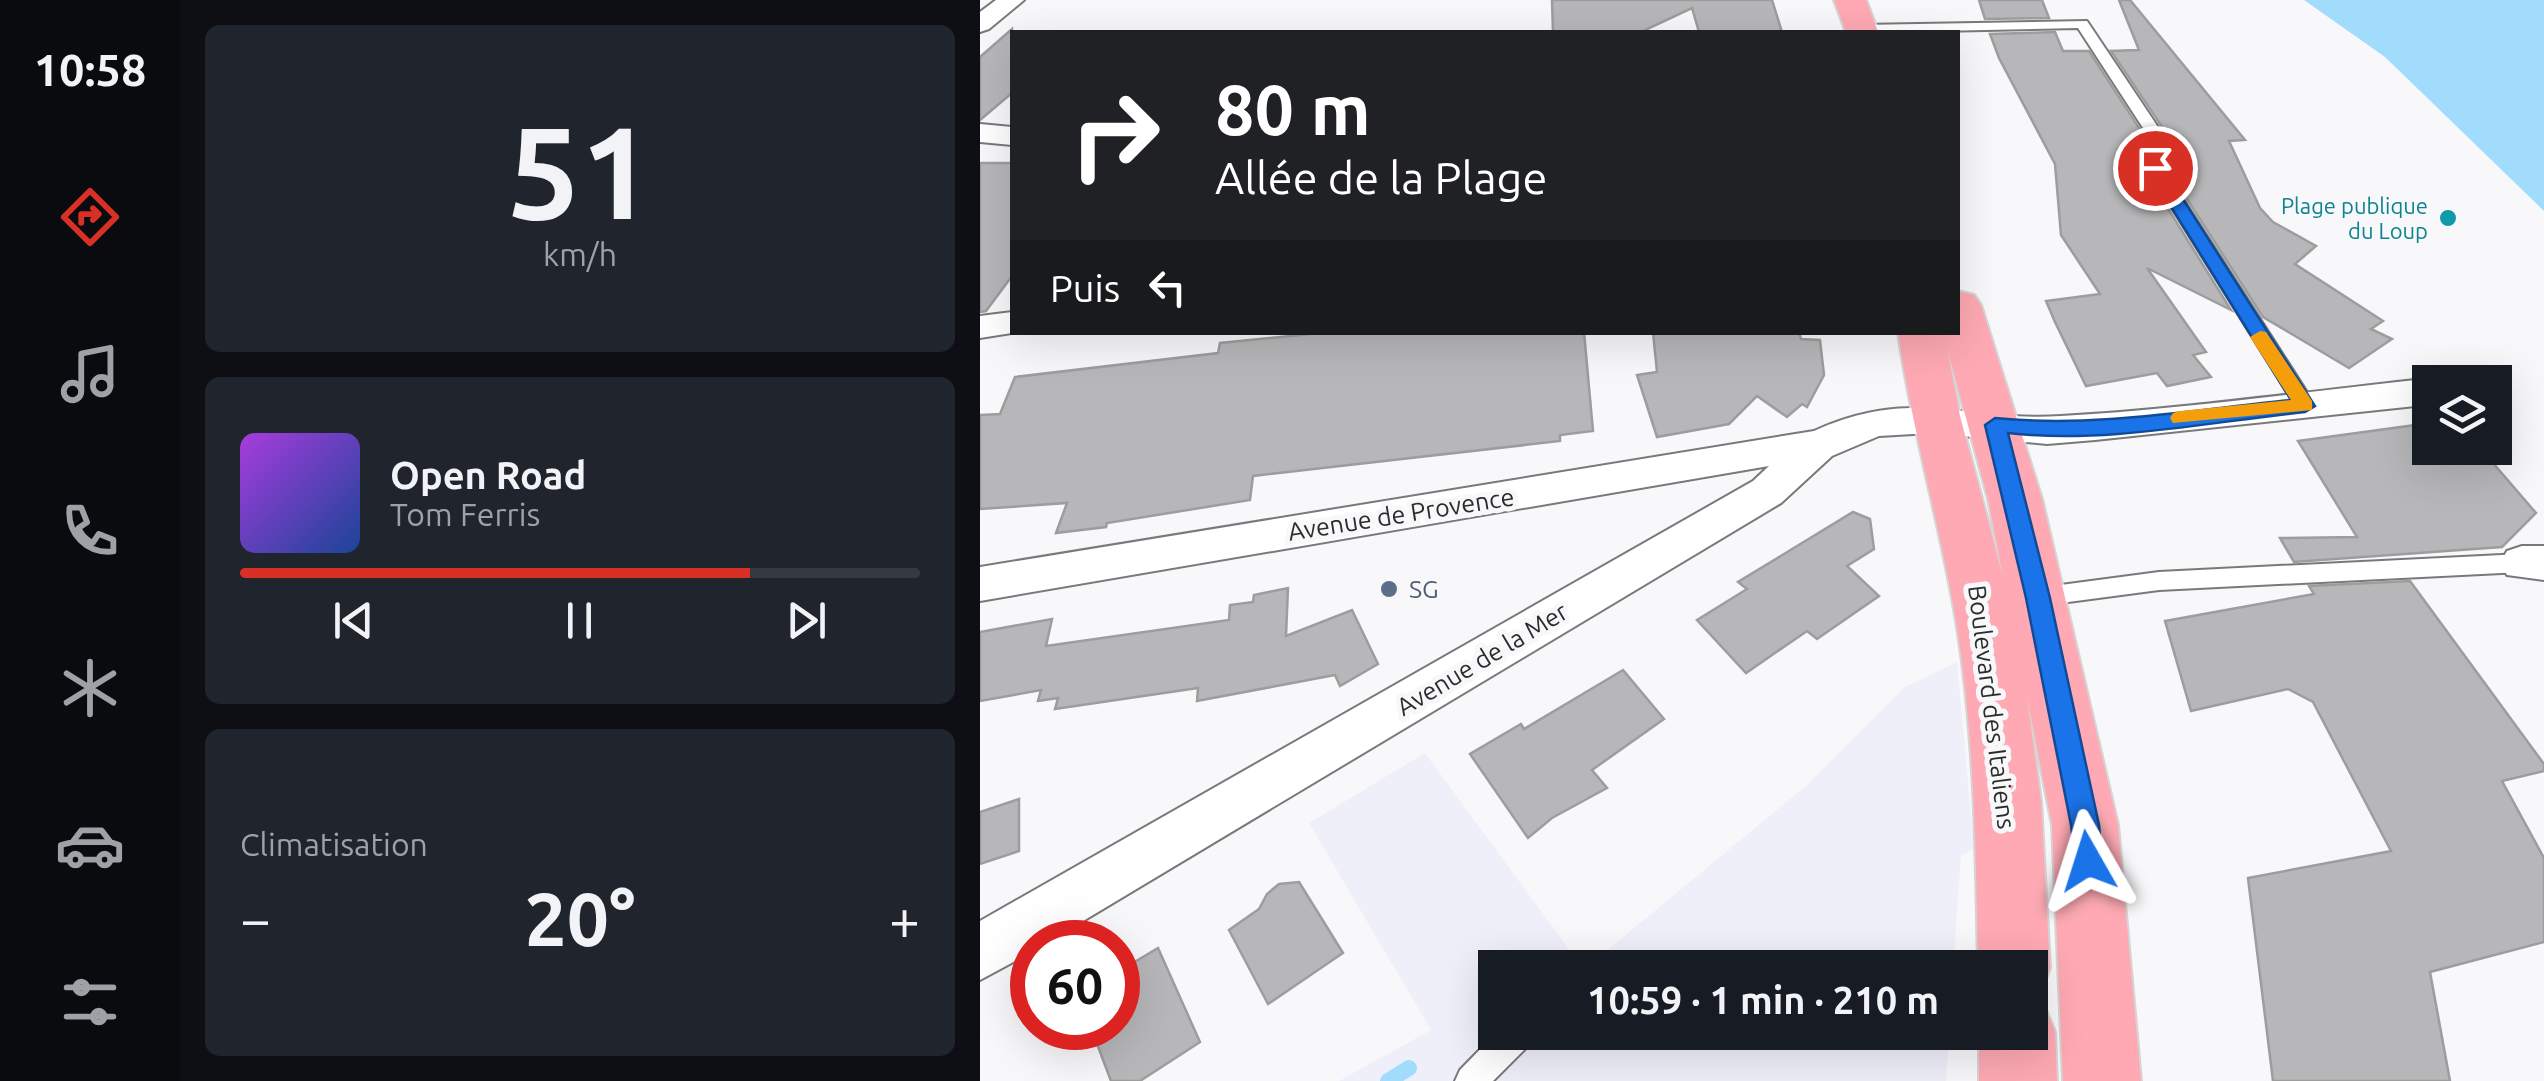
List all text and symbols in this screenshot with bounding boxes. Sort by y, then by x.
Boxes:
text: 10:58 [34,44,146,95]
icon: right [1050,70,1180,200]
text: 80 m [1215,70,1371,148]
text: 51 [507,98,653,244]
pin [2113,126,2198,211]
icon: arrive [2128,141,2183,196]
text: Allée de la Plage [1215,152,1547,203]
icon: directions [55,182,125,252]
place label: Plage publique du Loup [2281,193,2428,243]
marker: Plage publique du Loup [2437,207,2459,229]
text: km/h [543,236,617,272]
icon: left [1140,260,1195,315]
text: Puis [1050,267,1120,309]
icon: music [55,339,125,409]
map controls [2412,365,2512,465]
button: layers [2412,365,2512,465]
text: Open Road [390,454,586,496]
street label: Avenue de Provence [1286,482,1516,546]
icon: phone [55,496,125,566]
text: Tom Ferris [390,496,540,532]
place label: SG [1409,575,1439,603]
marker: SG [1378,578,1400,600]
street label: Boulevard des Italiens [1963,583,2021,831]
icon: previous [326,593,381,648]
icon: pause [552,593,607,648]
icon: next [779,593,834,648]
street label: Avenue de la Mer [1392,597,1573,721]
icon: climate [55,653,125,723]
position arrow [2036,809,2140,913]
icon: car [55,810,125,880]
text: Climatisation [240,826,428,862]
text: 20° [524,876,636,960]
text: − [240,888,271,949]
text: + [889,888,920,949]
speed limit sign: 60 [1010,920,1140,1050]
icon: filters [55,967,125,1037]
text: 10:59 · 1 min · 210 m [1587,979,1939,1021]

